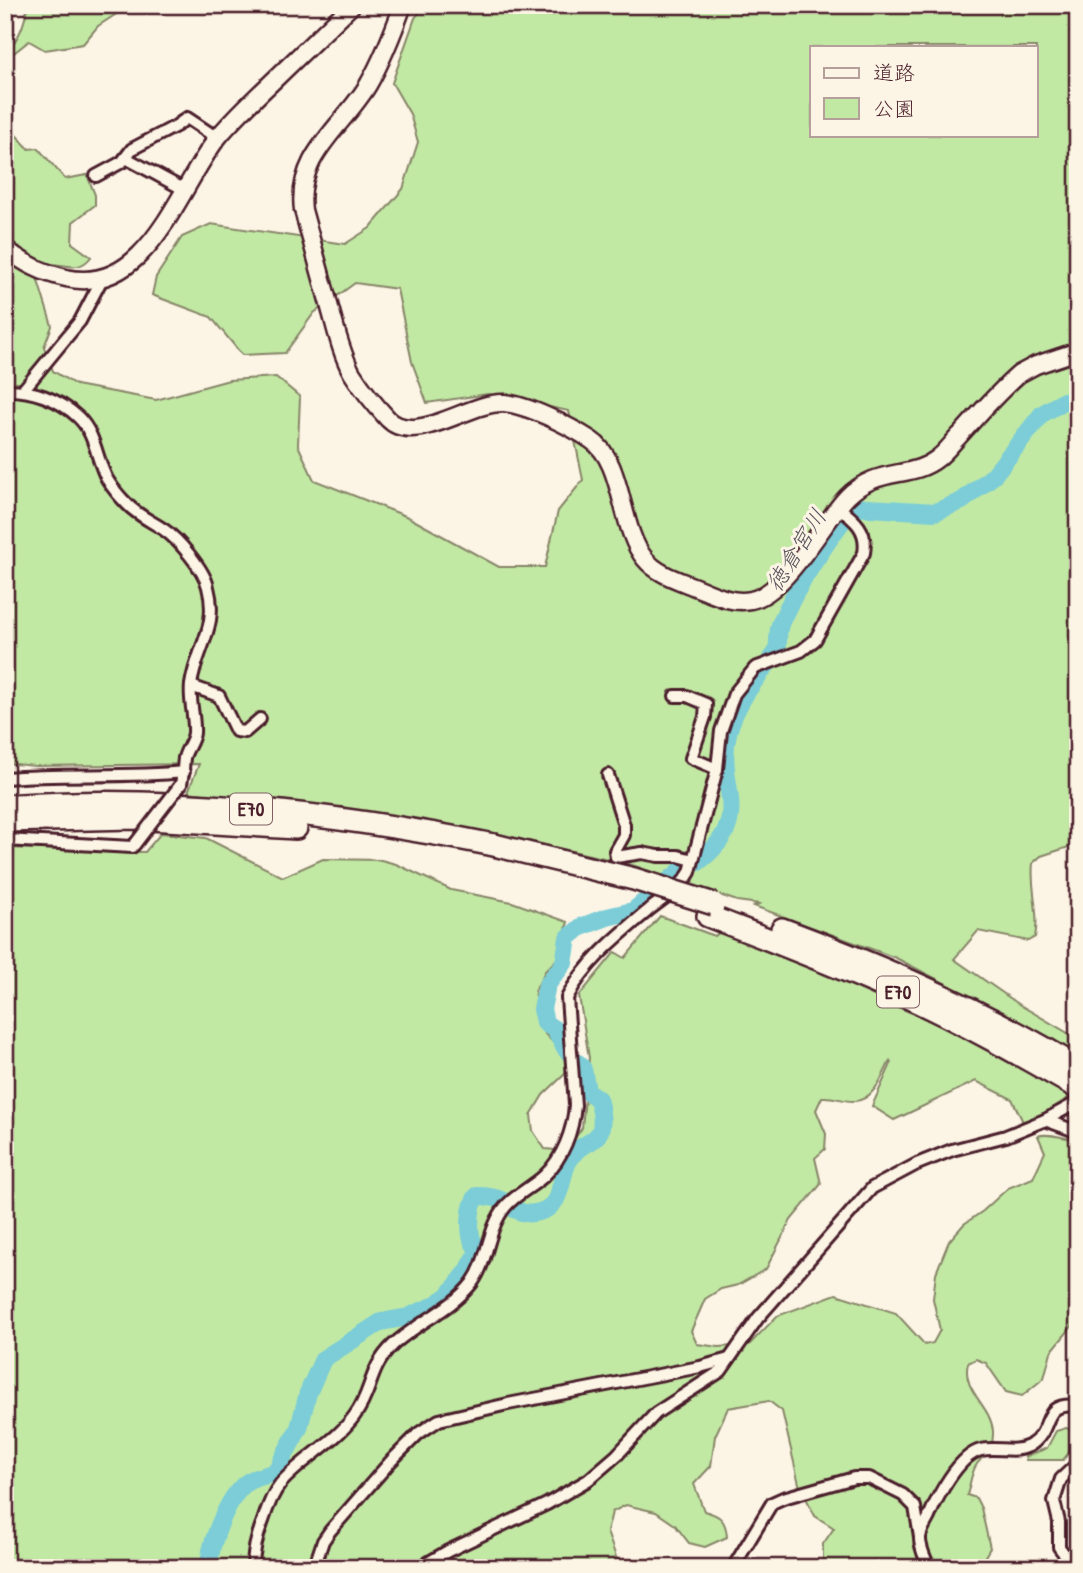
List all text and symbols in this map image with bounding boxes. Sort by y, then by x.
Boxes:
legend [810,46,1038,136]
text: 道路 [873,58,915,87]
text: 公園 [873,94,915,123]
water label: 徳倉宮川 [758,503,833,597]
road number: E70 [230,794,272,824]
road number: E70 [877,976,919,1008]

